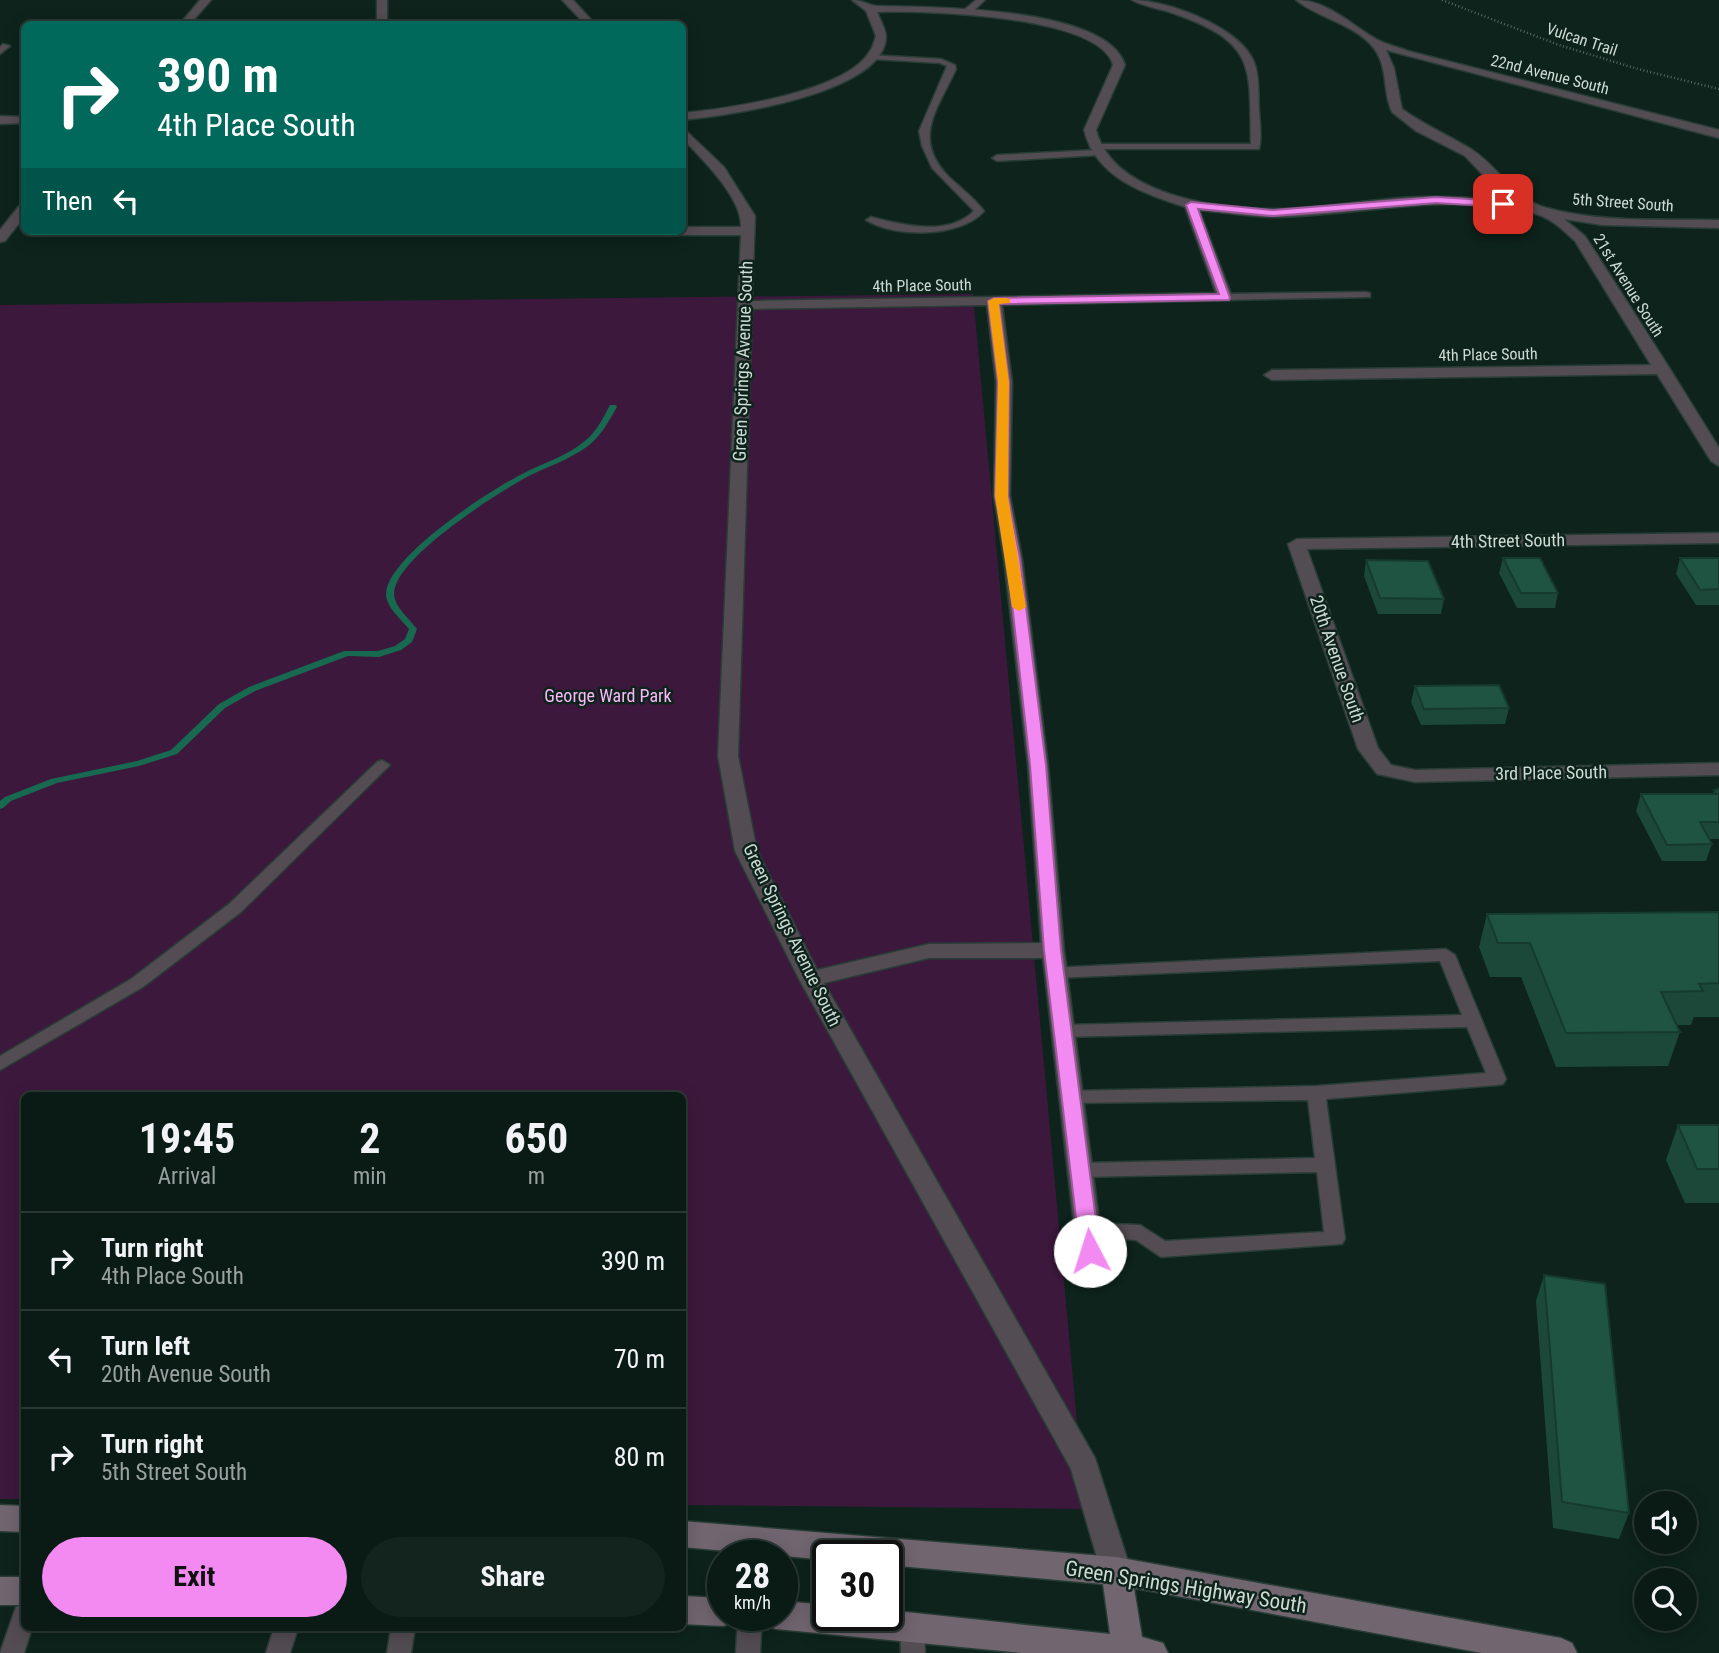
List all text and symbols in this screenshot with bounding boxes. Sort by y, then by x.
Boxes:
street label: Vulcan Trail [1544,19,1620,60]
text: 390 m [157,47,279,104]
icon: right [42,49,133,140]
street label: 22nd Avenue South [1489,51,1611,98]
text: 4th Place South [157,106,356,144]
pin [1473,174,1533,234]
icon: left [107,182,145,220]
icon: arrive [1484,185,1522,223]
text: Then [42,186,93,216]
street label: 5th Street South [1572,189,1674,216]
street label: 21st Avenue South [1589,230,1668,340]
street label: Green Springs Avenue South [729,260,756,462]
street label: 4th Place South [872,275,972,296]
street label: 4th Place South [1438,344,1538,365]
street label: 4th Street South [1451,529,1565,552]
street label: 20th Avenue South [1306,593,1369,725]
park label: George Ward Park [544,685,672,706]
street label: 3rd Place South [1495,761,1607,784]
street label: Green Springs Avenue South [739,840,846,1029]
text: 19:45 [139,1114,235,1163]
text: 2 [359,1114,380,1163]
text: 650 [504,1114,568,1163]
text: Arrival [158,1163,216,1190]
text: min [353,1163,387,1190]
text: m [528,1163,545,1190]
position arrow [1053,1214,1127,1288]
text: Turn right [101,1233,203,1263]
icon: right [42,1242,80,1280]
text: 390 m [601,1246,665,1276]
text: 4th Place South [101,1263,244,1290]
text: Turn left [101,1331,190,1361]
icon: left [42,1340,80,1378]
text: 70 m [614,1344,665,1374]
text: 20th Avenue South [101,1361,271,1388]
text: Turn right [101,1429,203,1459]
icon: right [42,1438,80,1476]
text: 80 m [614,1442,665,1472]
text: 5th Street South [101,1459,247,1486]
map controls [1634,1491,1697,1631]
button: sound [1634,1491,1697,1554]
button: Exit [42,1537,347,1617]
button: Share [361,1537,665,1617]
speed limit sign: 30 [812,1540,903,1631]
text: 28 [735,1556,770,1597]
street label: Green Springs Highway South [1064,1556,1308,1618]
button: search [1634,1568,1697,1631]
text: km/h [734,1592,771,1613]

